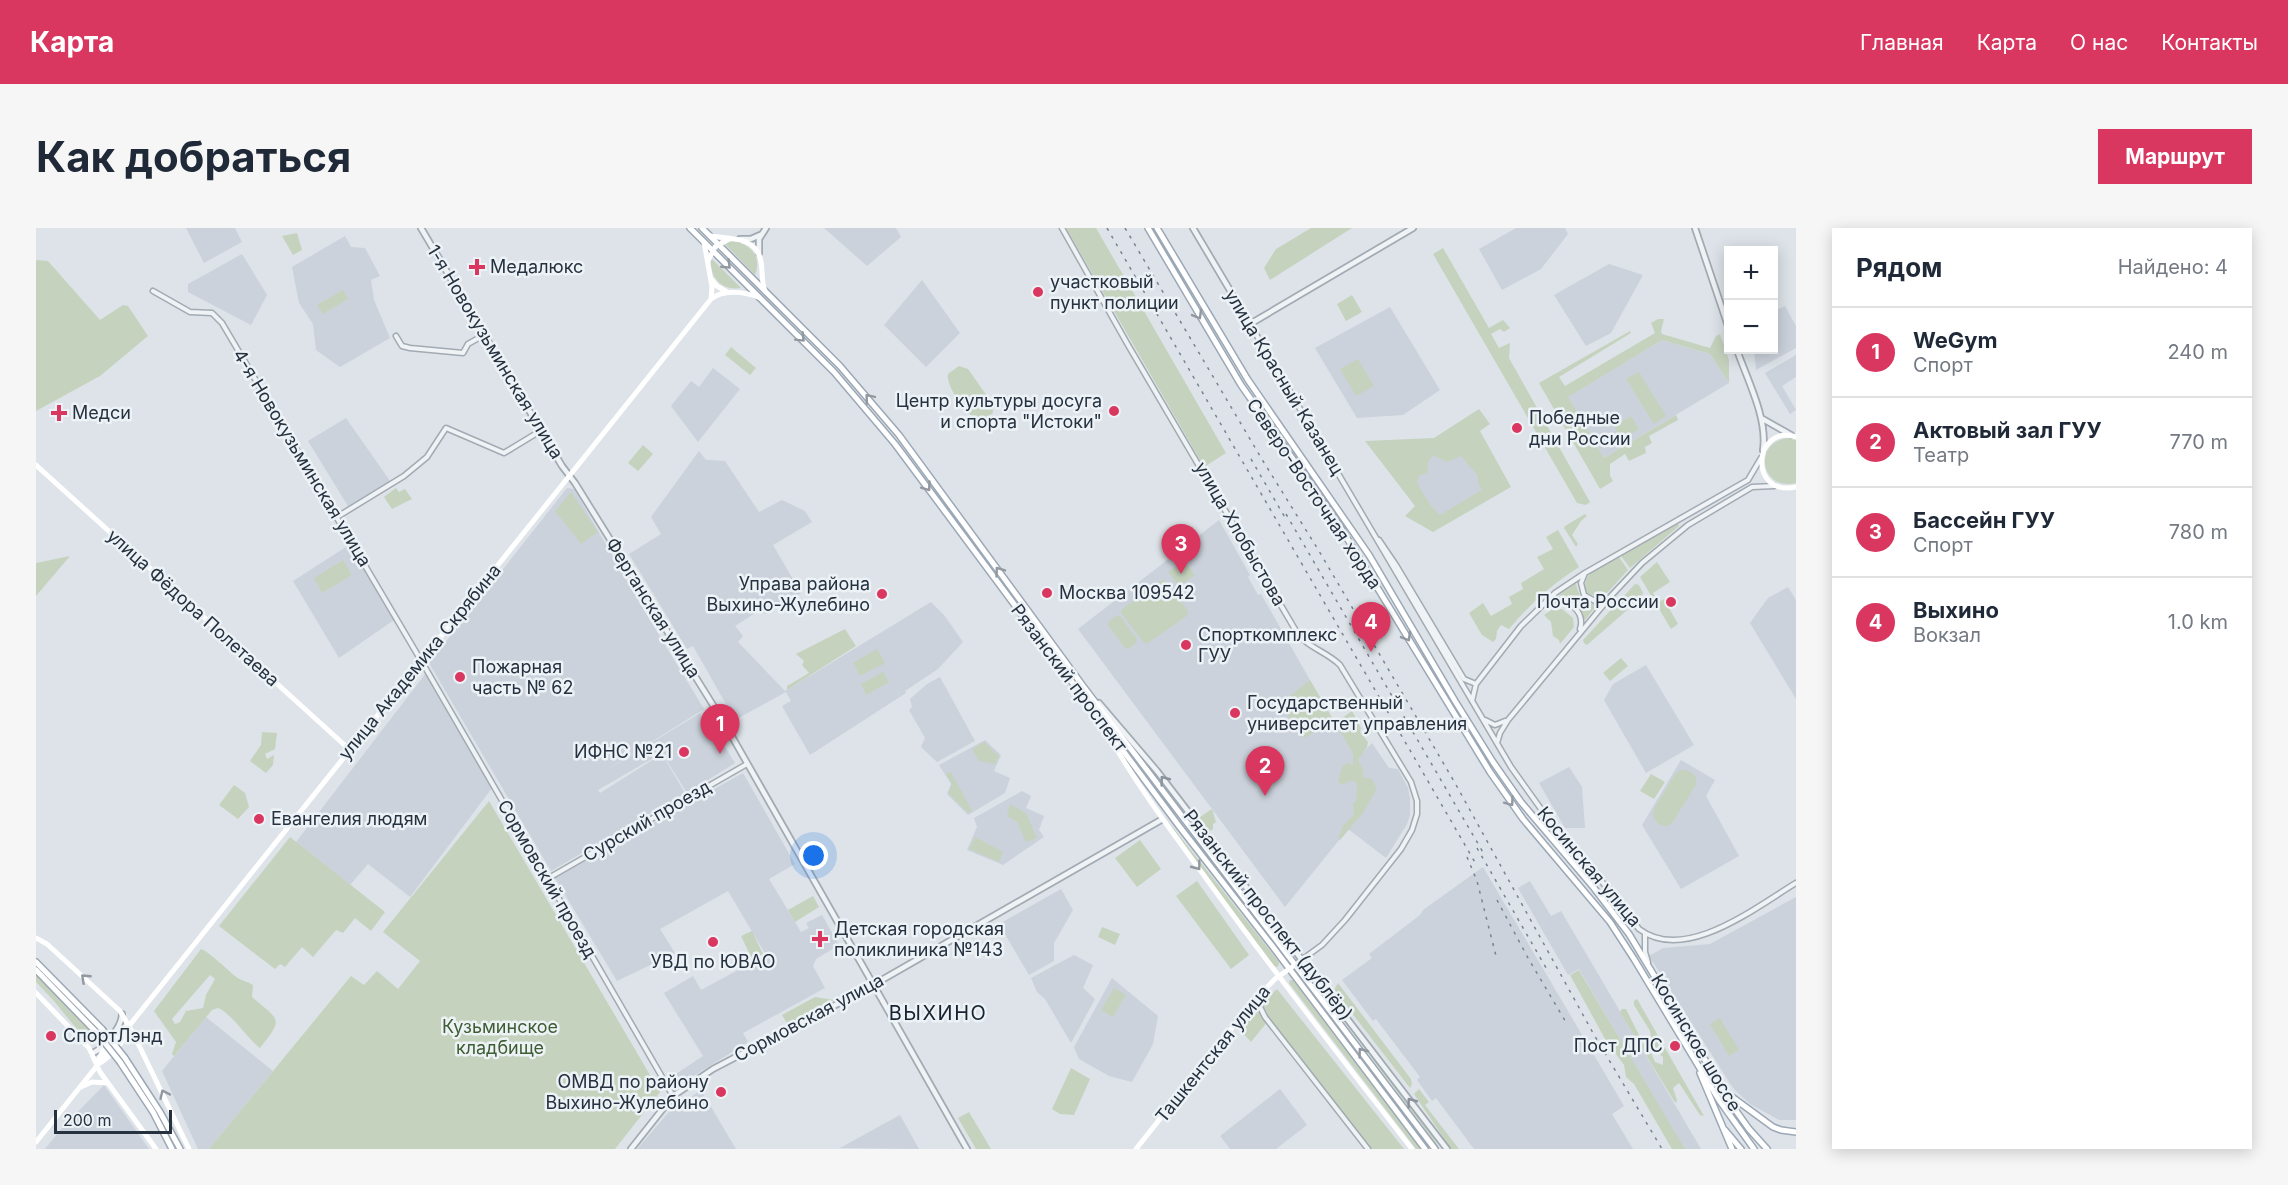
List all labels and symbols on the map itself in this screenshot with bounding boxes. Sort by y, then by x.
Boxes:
street label: 1-я Новокузьминская улица [423,241,568,462]
place label: Медалюкс [490,256,583,277]
marker: Медалюкс [468,258,486,276]
one-way arrow [721,258,731,269]
place label: участковый пункт полиции [1050,271,1179,313]
marker: участковый пункт полиции [1031,285,1045,299]
street label: улица Красный Казанец [1221,285,1348,478]
one-way arrow [1191,309,1203,319]
one-way arrow [794,331,805,342]
street label: 4-я Новокузьминская улица [229,345,376,570]
place label: Центр культуры досуга и спорта "Истоки" [896,390,1102,432]
one-way arrow [865,394,876,405]
street label: Северо-Восточная хорда [1243,395,1386,593]
place label: Медси [72,402,131,423]
marker: Медси [50,404,68,422]
marker: Центр культуры досуга и спорта "Истоки" [1107,404,1121,418]
place label: Победные дни России [1529,407,1631,449]
marker: Победные дни России [1510,421,1524,435]
street label: улица Хлобыстова [1191,458,1290,610]
one-way arrow [920,481,931,492]
pin: 3 [1162,524,1200,574]
street label: улица Фёдора Полетаева [103,525,284,690]
street label: Ферганская улица [602,534,705,682]
street label: улица Академика Скрябина [334,560,505,764]
one-way arrow [995,566,1006,577]
place label: Управа района Выхино-Жулебино [707,573,870,615]
place label: Москва 109542 [1059,582,1195,603]
marker: Москва 109542 [1040,586,1054,600]
marker: Управа района Выхино-Жулебино [875,587,889,601]
place label: Почта России [1537,591,1659,612]
marker: Почта России [1664,595,1678,609]
street label: Рязанский проспект [1007,600,1132,756]
pin: 4 [1352,602,1390,652]
place label: Спорткомплекс ГУУ [1198,624,1337,666]
one-way arrow [1399,631,1411,641]
marker: Спорткомплекс ГУУ [1179,638,1193,652]
place label: Пожарная часть № 62 [472,656,573,698]
marker: Пожарная часть № 62 [453,670,467,684]
place label: Государственный университет управления [1247,692,1467,734]
pin: 1 [700,704,740,754]
marker: Государственный университет управления [1228,706,1242,720]
place label: ИФНС №21 [574,741,672,762]
marker: ИФНС №21 [677,745,691,759]
pin: 2 [1246,746,1284,796]
street label: Сурский проезд [579,776,714,866]
one-way arrow [1161,776,1172,787]
street label: Сормовский проезд [494,796,601,962]
one-way arrow [1503,796,1514,807]
street label: Косинская улица [1533,802,1646,931]
street label: Рязанский проспект (дублёр) [1180,805,1357,1024]
place label: Евангелия людям [271,808,427,829]
marker: Евангелия людям [252,812,266,826]
your location [799,841,828,870]
one-way arrow [1189,860,1200,871]
place label: Детская городская поликлиника №143 [834,918,1004,960]
marker: Детская городская поликлиника №143 [811,930,829,948]
marker: УВД по ЮВАО [706,935,720,949]
place label: УВД по ЮВАО [651,951,775,972]
street label: Сормовская улица [730,969,887,1066]
street label: Косинское шоссе [1647,970,1746,1115]
one-way arrow [81,974,92,985]
street label: Ташкентская улица [1151,981,1274,1126]
district label: ВЫХИНО [889,1001,987,1025]
park label: Кузьминское кладбище [442,1016,558,1058]
place label: СпортЛэнд [63,1025,163,1046]
marker: СпортЛэнд [44,1029,58,1043]
place label: Пост ДПС [1574,1035,1663,1056]
marker: Пост ДПС [1668,1039,1682,1053]
one-way arrow [1358,1048,1369,1059]
place label: ОМВД по району Выхино-Жулебино [546,1071,709,1113]
marker: ОМВД по району Выхино-Жулебино [714,1085,728,1099]
one-way arrow [159,1090,171,1101]
one-way arrow [1408,1098,1419,1109]
scale bar [54,1107,172,1134]

